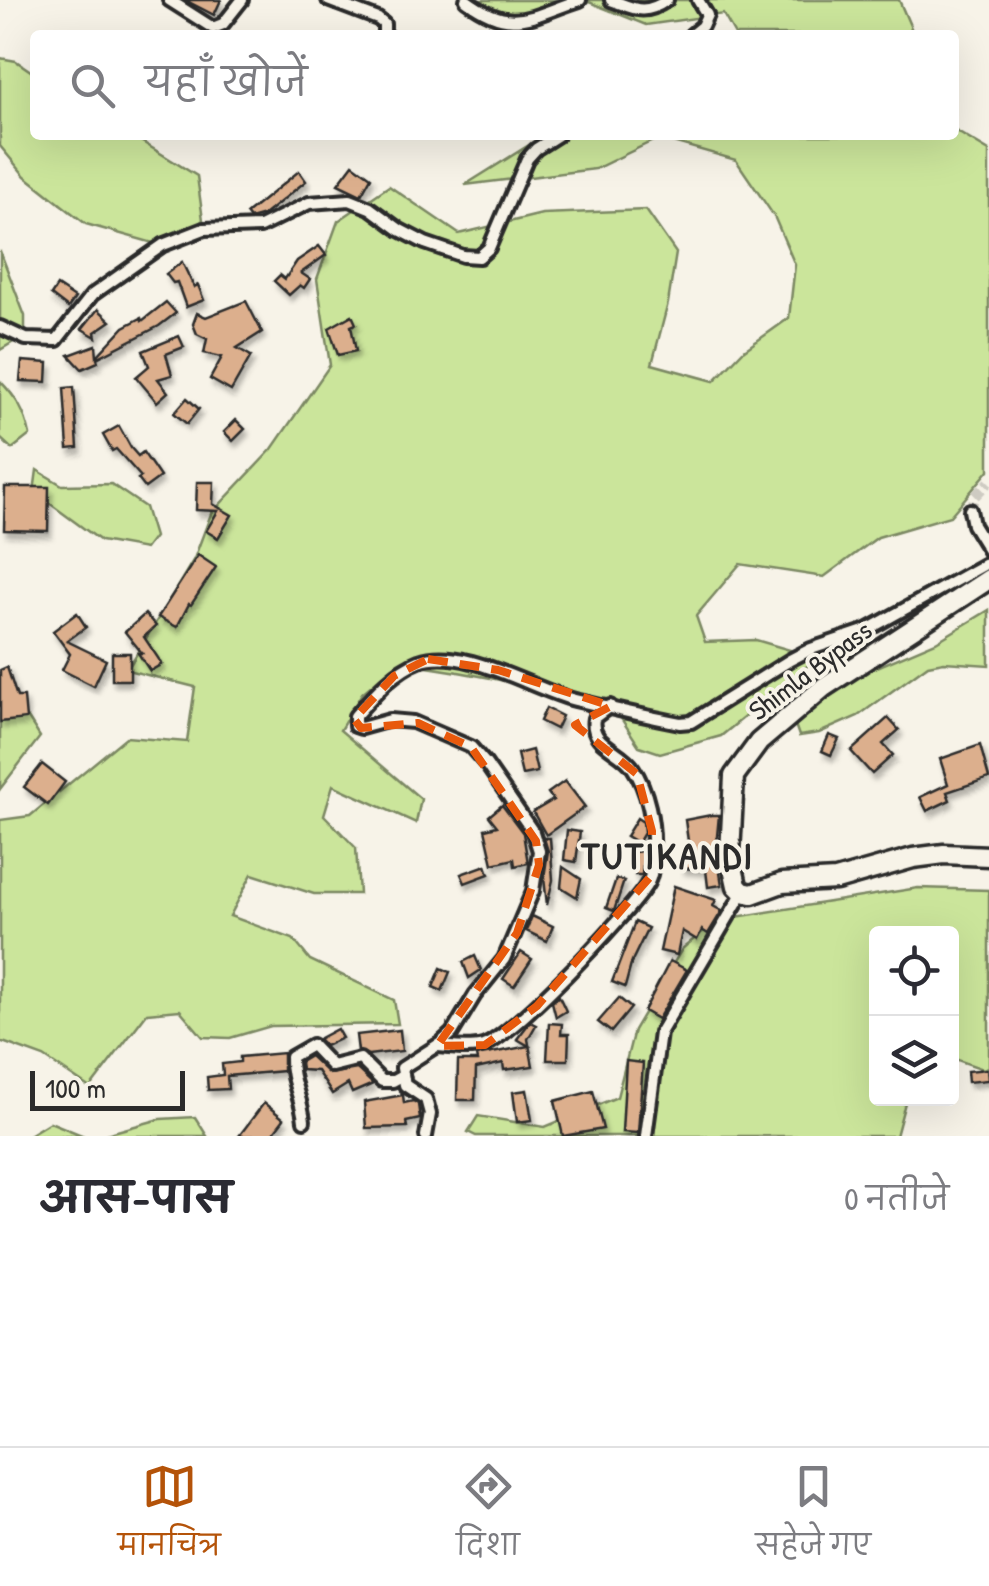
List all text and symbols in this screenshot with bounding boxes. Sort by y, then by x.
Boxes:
search box [30,30,959,140]
text: यहाँ खोजें [145,55,307,107]
icon: search [65,58,120,113]
street label: Shimla Bypass [741,611,879,729]
district label: TUTIKANDI [580,829,755,881]
map controls [869,926,959,1106]
button: locate [869,926,959,1016]
button: layers [869,1016,959,1106]
scale bar [30,1066,185,1110]
text: 100 m [45,1069,106,1107]
text: आस-पास [40,1168,232,1225]
text: 0 नतीजे [844,1177,949,1220]
tab: मानचित्र [118,1459,221,1576]
tab: दिशा [456,1459,520,1576]
tab: सहेजे गए [756,1459,871,1576]

